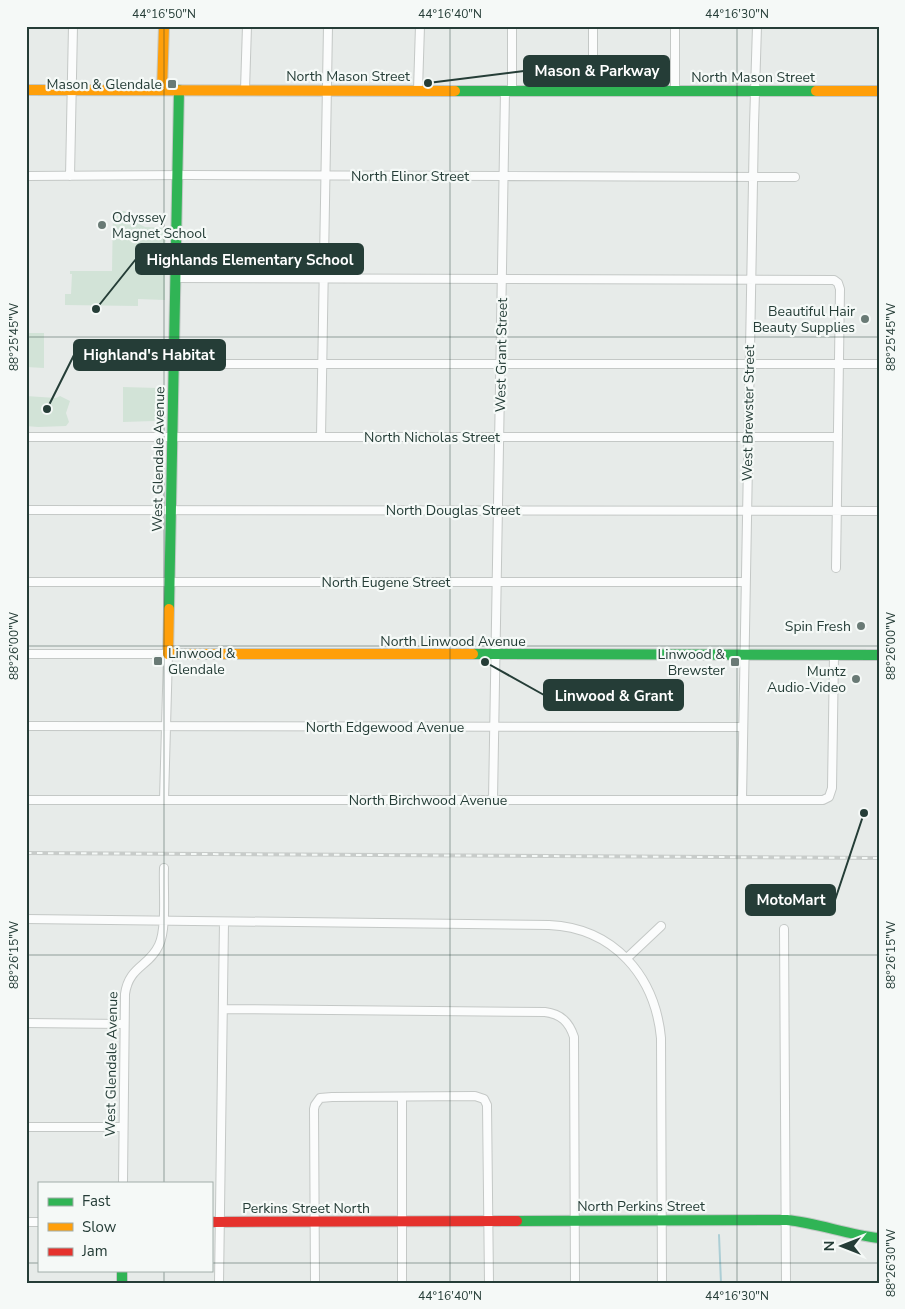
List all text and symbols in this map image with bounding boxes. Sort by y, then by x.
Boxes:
text: 44°16'50"N [132,6,196,22]
text: 44°16'40"N [418,6,482,22]
text: 44°16'30"N [705,6,769,22]
callout: Mason & Parkway [524,56,669,86]
text: Mason & Parkway [535,61,660,81]
street label: North Mason Street [286,67,410,86]
street label: North Mason Street [691,68,815,87]
place label: Mason & Glendale [47,75,162,94]
marker: Mason & Glendale [166,78,178,90]
street label: North Elinor Street [351,167,469,186]
place label: Odyssey Magnet School [112,208,207,243]
marker: Odyssey Magnet School [96,219,108,231]
callout: Highlands Elementary School [136,244,363,274]
text: Highlands Elementary School [147,250,354,270]
street label: West Grant Street [491,298,512,412]
place label: Beautiful Hair Beauty Supplies [753,302,855,337]
text: 88°25'45"W [6,303,22,371]
text: 88°25'45"W [883,303,899,371]
marker: Beautiful Hair Beauty Supplies [859,313,871,325]
callout: Highland's Habitat [74,340,225,370]
text: Highland's Habitat [83,345,215,365]
street label: West Brewster Street [738,345,759,481]
street label: West Glendale Avenue [148,386,169,532]
street label: North Nicholas Street [364,428,500,447]
street label: North Douglas Street [386,501,520,520]
street label: North Eugene Street [322,573,451,592]
text: 88°26'00"W [6,612,22,680]
text: 88°26'00"W [883,612,899,680]
place label: Spin Fresh [785,617,851,636]
marker: Spin Fresh [855,620,867,632]
street label: North Linwood Avenue [380,632,526,651]
place label: Linwood & Glendale [168,644,236,679]
place label: Linwood & Brewster [658,645,725,680]
marker: Linwood & Glendale [152,655,164,667]
marker: Linwood & Brewster [729,656,741,668]
place label: Muntz Audio-Video [767,662,847,697]
marker: Muntz Audio-Video [850,673,862,685]
callout: Linwood & Grant [544,680,683,710]
text: Linwood & Grant [555,686,673,706]
street label: North Edgewood Avenue [306,718,464,737]
street label: North Birchwood Avenue [349,791,507,810]
callout: MotoMart [746,885,835,915]
text: MotoMart [756,890,826,910]
text: 88°26'15"W [6,921,22,989]
text: 88°26'15"W [883,921,899,989]
street label: West Glendale Avenue [101,991,122,1137]
legend [38,1182,212,1272]
text: Fast [82,1191,111,1211]
street label: North Perkins Street [577,1197,705,1216]
street label: Perkins Street North [242,1199,370,1218]
text: Slow [82,1217,117,1237]
north arrow [818,1222,868,1272]
text: 88°26'30"W [883,1229,899,1297]
text: Jam [81,1241,108,1261]
text: N [820,1241,839,1251]
text: 44°16'40"N [418,1288,482,1304]
text: 44°16'30"N [705,1288,769,1304]

